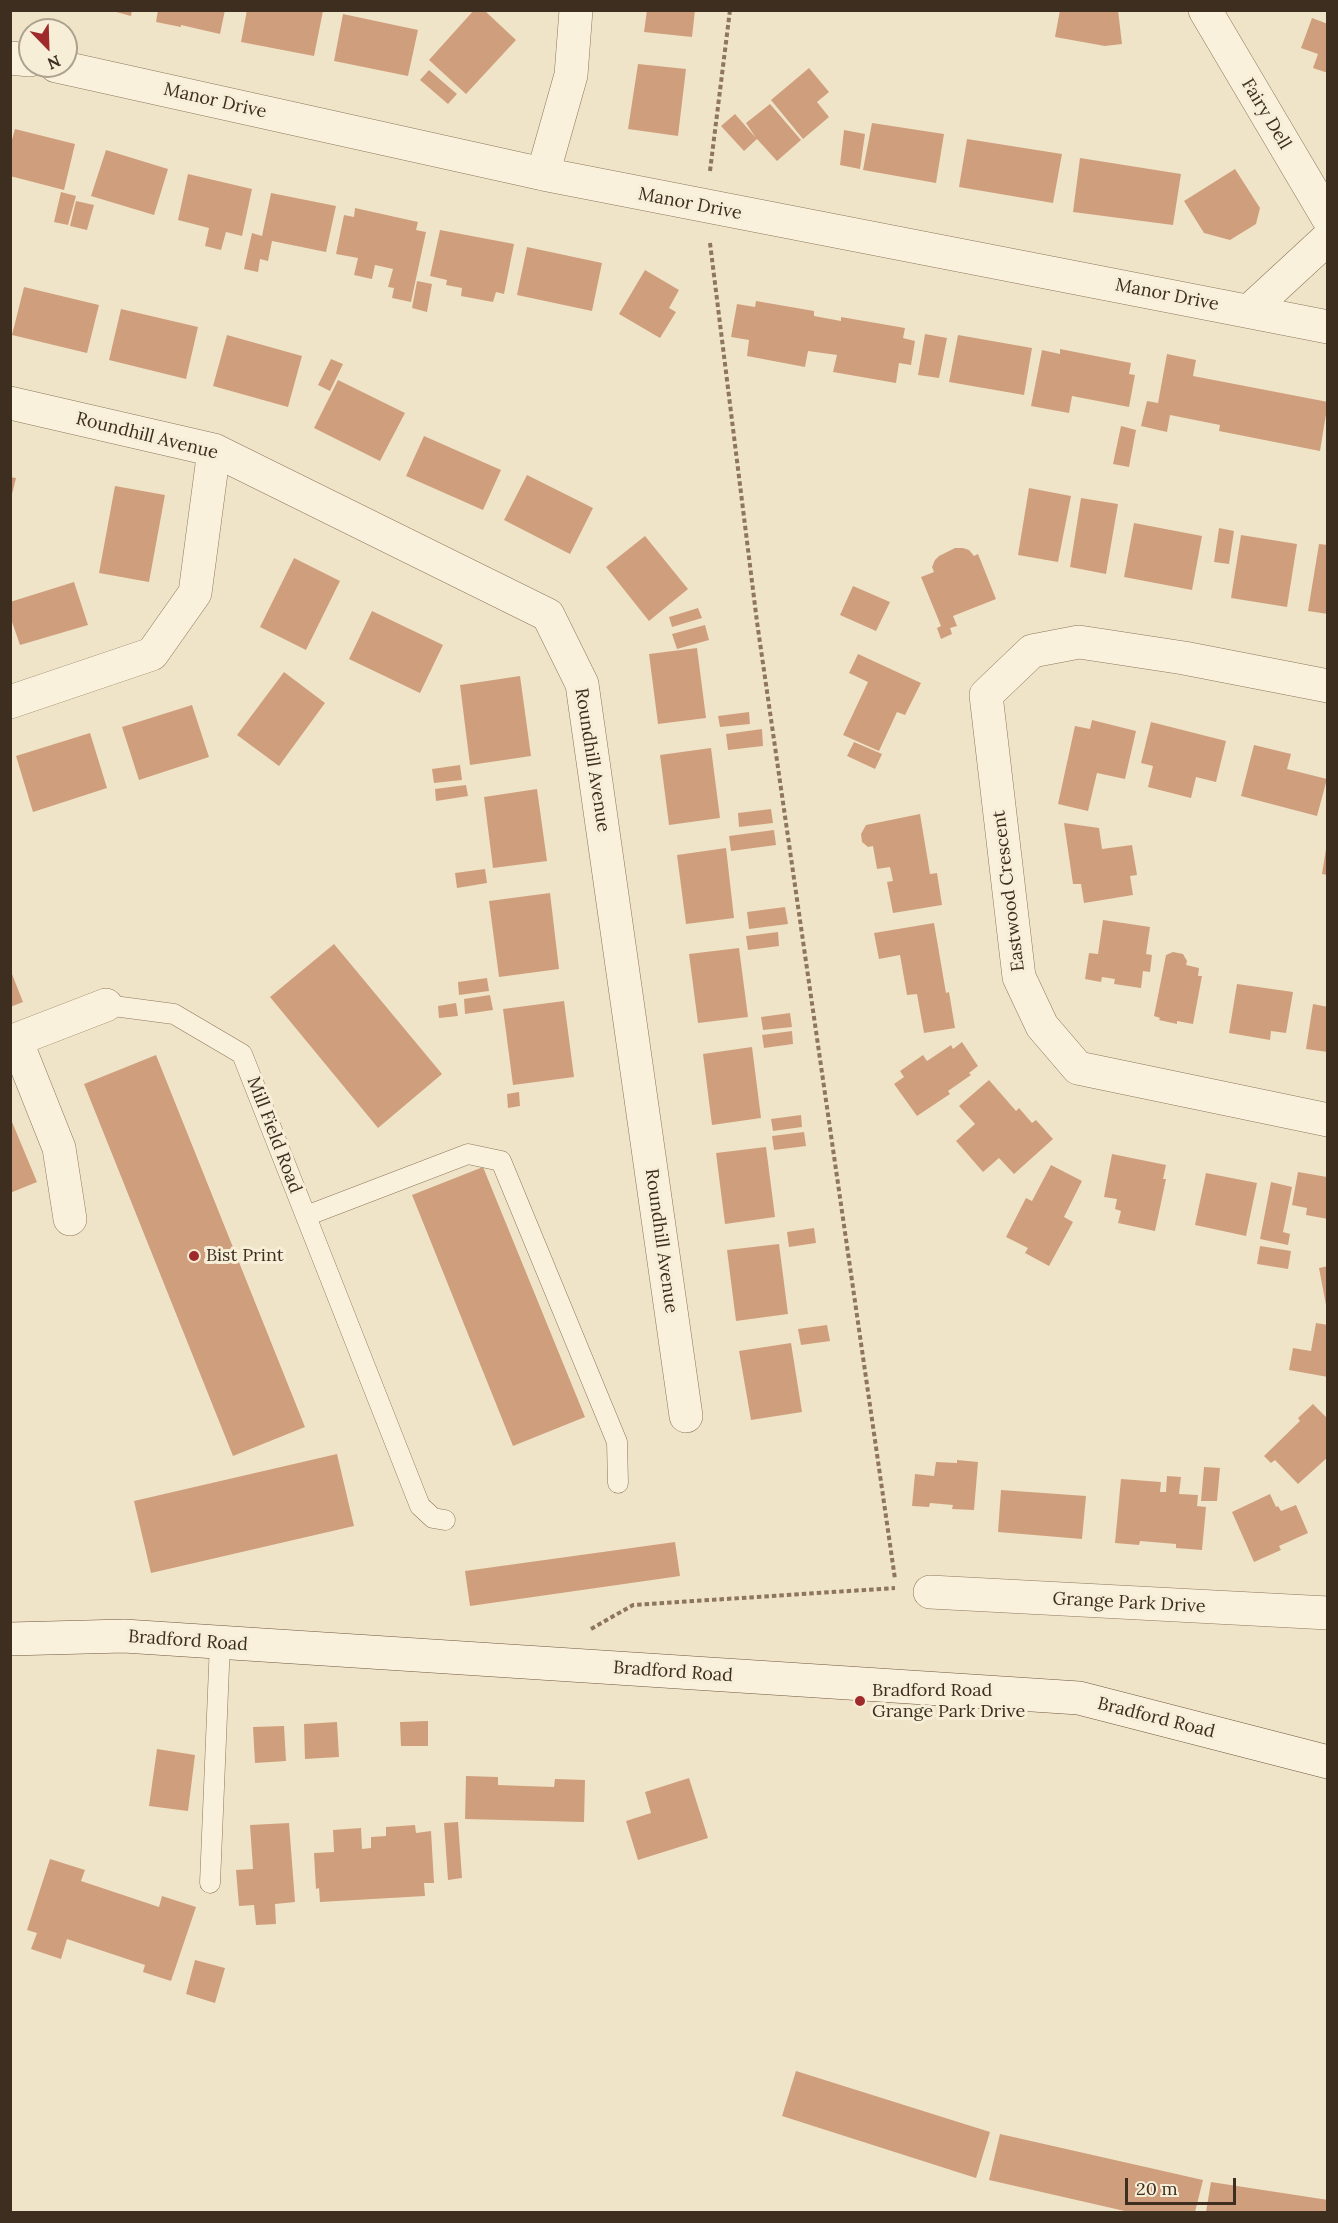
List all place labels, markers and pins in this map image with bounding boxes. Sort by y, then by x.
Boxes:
place label: Bist Print [206,1245,284,1267]
marker: Bist Print [187,1249,201,1263]
place label: Bradford Road Grange Park Drive [872,1680,1025,1722]
marker: Bradford Road Grange Park Drive [853,1694,867,1708]

